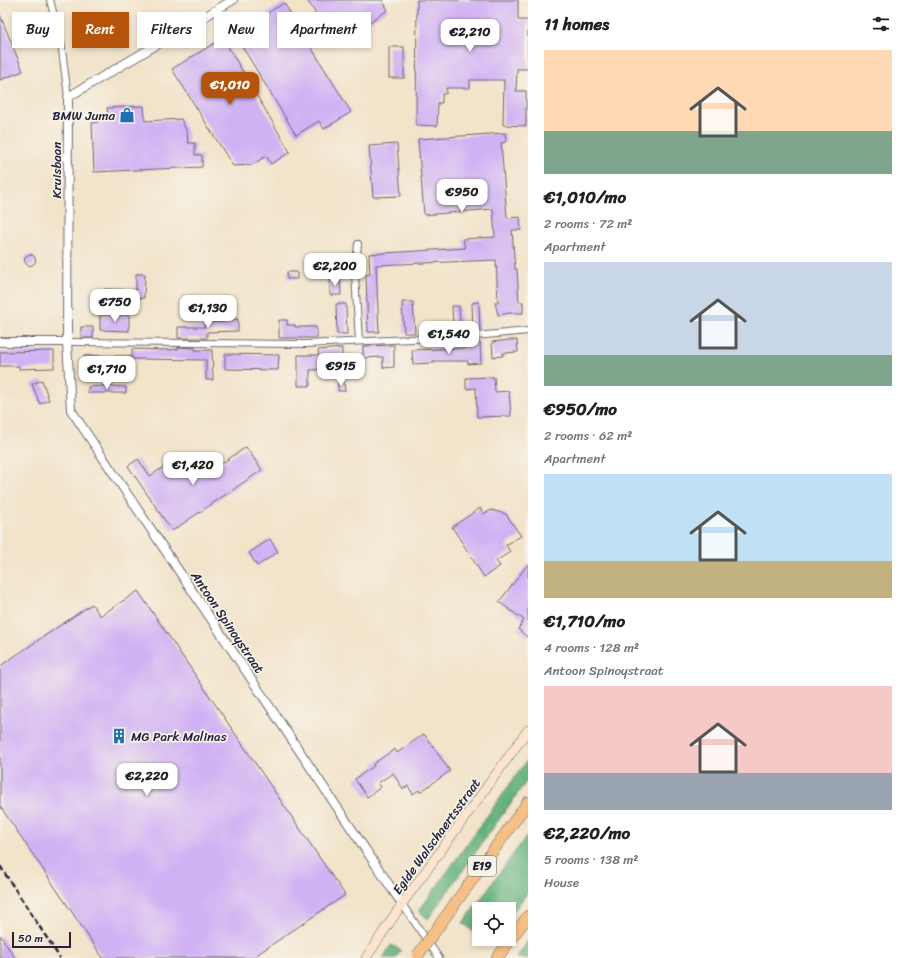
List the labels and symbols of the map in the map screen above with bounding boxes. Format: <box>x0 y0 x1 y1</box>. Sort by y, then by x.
pin: €2,210 <box>437 19 503 53</box>
pin: €1,010 <box>197 72 263 106</box>
place label: BMW Juma <box>52 104 115 127</box>
shop icon: BMW Juma <box>118 106 136 124</box>
street label: Kruisbaan <box>45 142 68 198</box>
pin: €950 <box>438 179 486 213</box>
pin: €2,200 <box>302 253 368 287</box>
pin: €750 <box>91 289 139 323</box>
pin: €1,130 <box>175 295 241 329</box>
pin: €1,540 <box>416 321 482 355</box>
pin: €915 <box>317 353 365 387</box>
pin: €1,710 <box>74 356 140 390</box>
pin: €1,420 <box>160 452 226 486</box>
street label: Antoon Spinoystraat <box>184 565 271 678</box>
place label: MG Park Malinas <box>131 725 227 748</box>
building icon: MG Park Malinas <box>110 727 128 745</box>
pin: €2,220 <box>114 763 180 797</box>
street label: Egide Walschaertsstraat <box>386 773 487 899</box>
road number: E19 <box>468 856 496 876</box>
scale bar <box>12 930 71 949</box>

